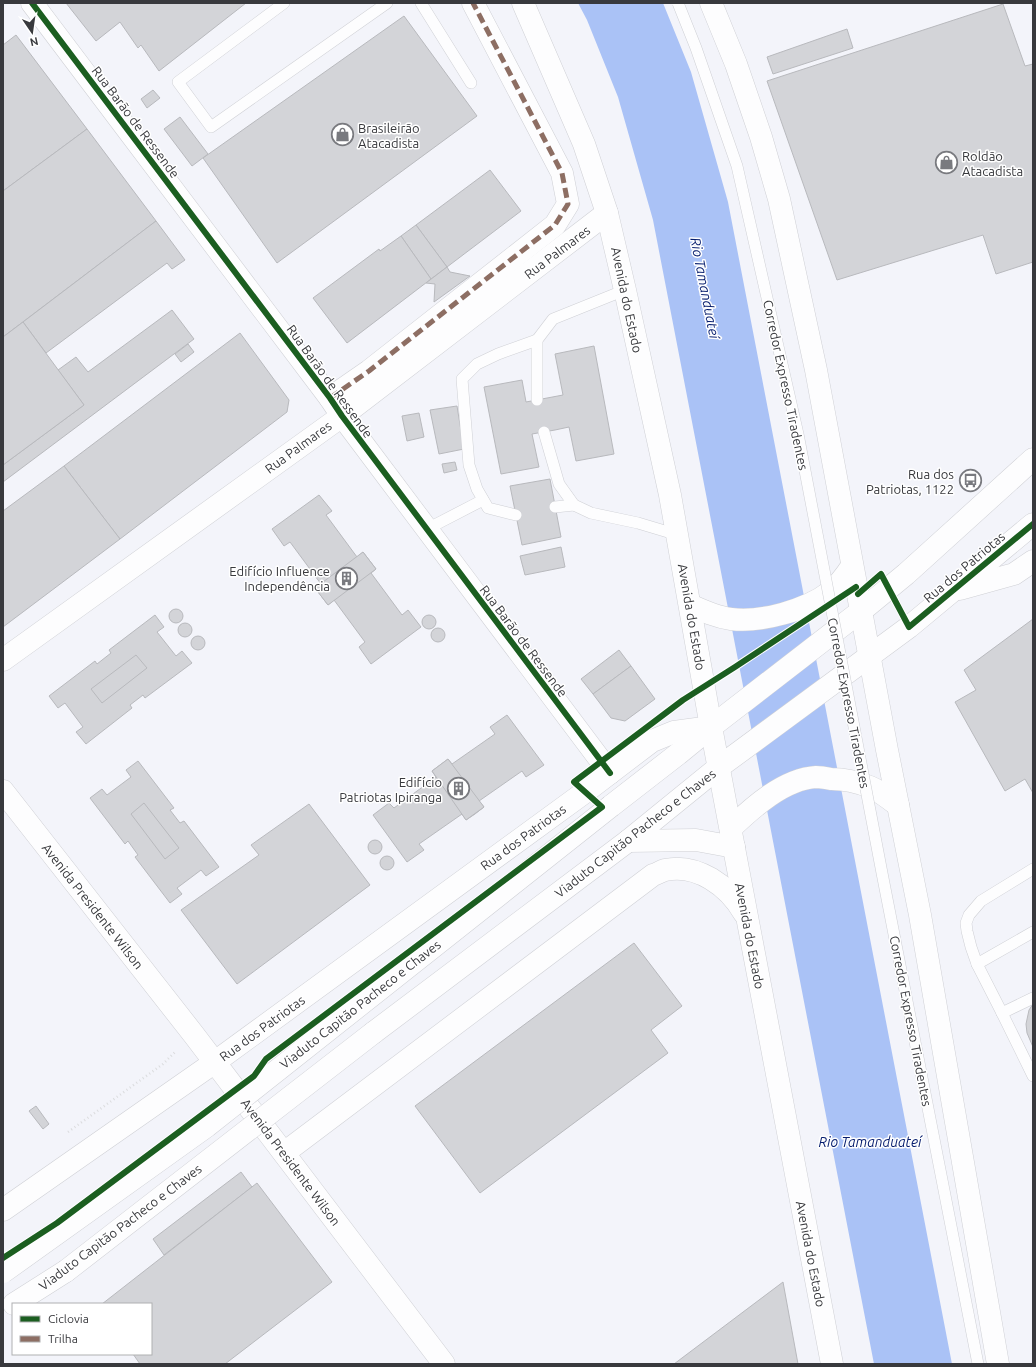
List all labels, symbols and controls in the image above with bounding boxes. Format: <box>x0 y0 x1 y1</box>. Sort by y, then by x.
north arrow <box>12 12 52 52</box>
text: N <box>29 35 40 49</box>
street label: Rua Barão de Ressende <box>89 63 183 181</box>
place label: Brasileirão Atacadista <box>358 121 420 150</box>
shop icon: Brasileirão Atacadista <box>330 122 356 148</box>
place label: Roldão Atacadista <box>962 149 1023 178</box>
shop icon: Roldão Atacadista <box>934 150 960 176</box>
street label: Rua Palmares <box>521 223 593 281</box>
water label: Rio Tamanduateí <box>687 236 723 342</box>
street label: Avenida do Estado <box>609 246 645 354</box>
street label: Corredor Expresso Tiradentes <box>761 299 811 472</box>
street label: Rua Barão de Ressende <box>284 322 376 440</box>
street label: Rua Palmares <box>262 418 334 476</box>
place label: Rua dos Patriotas, 1122 <box>866 467 954 497</box>
bus stop icon: Rua dos Patriotas, 1122 <box>957 468 983 494</box>
street label: Rua dos Patriotas <box>921 529 1008 605</box>
street label: Avenida do Estado <box>676 563 708 671</box>
place label: Edifício Influence Independência <box>229 564 330 593</box>
building icon: Edifício Influence Independência <box>333 565 359 591</box>
street label: Rua Barão de Ressende <box>477 582 571 700</box>
street label: Corredor Expresso Tiradentes <box>826 616 873 790</box>
street label: Viaduto Capitão Pacheco e Chaves <box>552 766 718 900</box>
place label: Edifício Patriotas Ipiranga <box>339 775 442 804</box>
building icon: Edifício Patriotas Ipiranga <box>445 776 471 802</box>
street label: Rua dos Patriotas <box>478 801 568 873</box>
street label: Avenida Presidente Wilson <box>40 841 146 971</box>
street label: Avenida do Estado <box>733 882 767 990</box>
street label: Corredor Expresso Tiradentes <box>888 934 935 1108</box>
street label: Viaduto Capitão Pacheco e Chaves <box>277 937 443 1071</box>
street label: Rua dos Patriotas <box>217 992 307 1064</box>
street label: Avenida Presidente Wilson <box>239 1096 343 1228</box>
water label: Rio Tamanduateí <box>818 1134 923 1150</box>
street label: Viaduto Capitão Pacheco e Chaves <box>36 1161 204 1293</box>
street label: Avenida do Estado <box>794 1200 828 1308</box>
legend <box>12 1303 152 1355</box>
text: Ciclovia <box>48 1312 89 1325</box>
text: Trilha <box>48 1332 78 1345</box>

